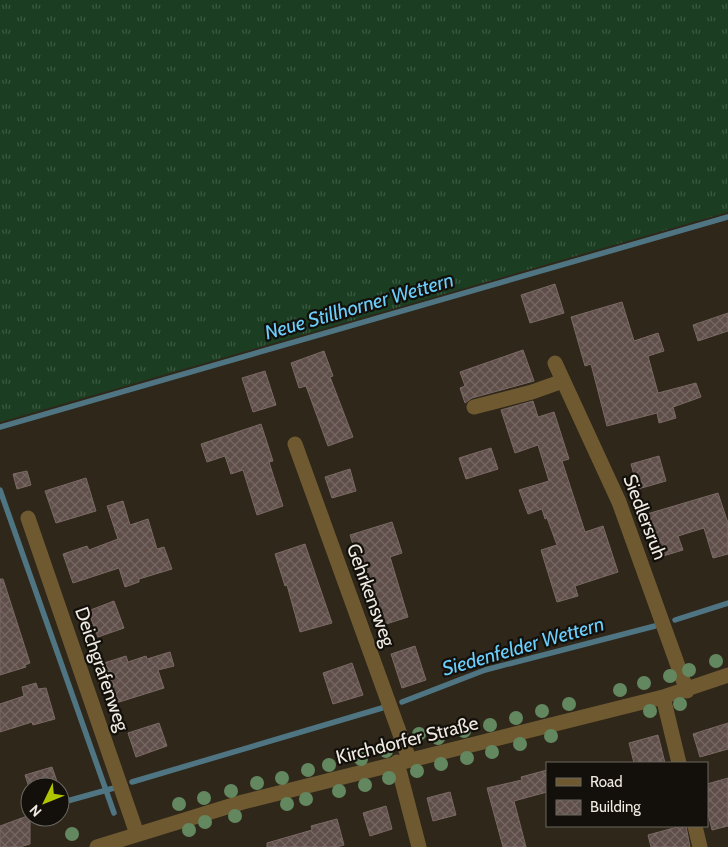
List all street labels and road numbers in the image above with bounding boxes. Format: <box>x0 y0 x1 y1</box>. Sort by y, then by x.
street label: Siedlersruh <box>618 471 672 563</box>
street label: Gehrkensweg <box>342 540 400 650</box>
street label: Deichgrafenweg <box>70 604 134 735</box>
street label: Kirchdorfer Straße <box>333 711 481 769</box>

